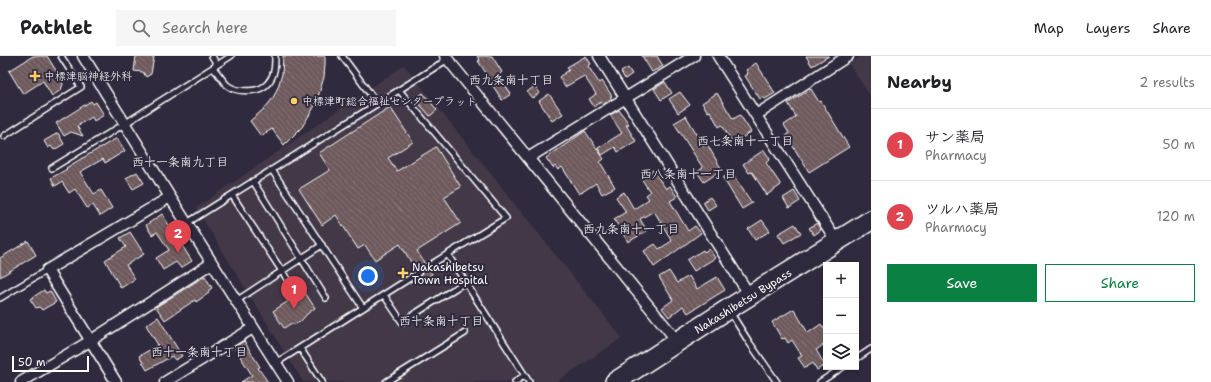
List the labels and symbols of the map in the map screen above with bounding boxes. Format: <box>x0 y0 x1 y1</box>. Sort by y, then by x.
place label: 中標津脳神経外科 <box>44 69 132 84</box>
marker: 中標津脳神経外科 <box>29 70 41 82</box>
district label: 西九条南十丁目 <box>469 72 553 88</box>
place label: 中標津町総合福祉センタープラット <box>302 94 477 109</box>
marker: 中標津町総合福祉センタープラット <box>289 96 299 106</box>
district label: 西七条南十一丁目 <box>697 133 793 149</box>
district label: 西十一条南九丁目 <box>132 154 228 170</box>
district label: 西八条南十一丁目 <box>640 166 736 182</box>
pin: 2 <box>165 220 191 253</box>
district label: 西九条南十一丁目 <box>583 221 679 237</box>
place label: Nakashibetsu Town Hospital <box>412 260 488 288</box>
street label: Nakashibetsu Bypass <box>692 265 795 337</box>
your location <box>358 266 378 286</box>
marker: Nakashibetsu Town Hospital <box>397 267 409 279</box>
pin: 1 <box>281 276 307 309</box>
district label: 西十条南十丁目 <box>399 313 483 329</box>
district label: 西十一条南十丁目 <box>151 344 247 360</box>
scale bar <box>12 354 89 373</box>

